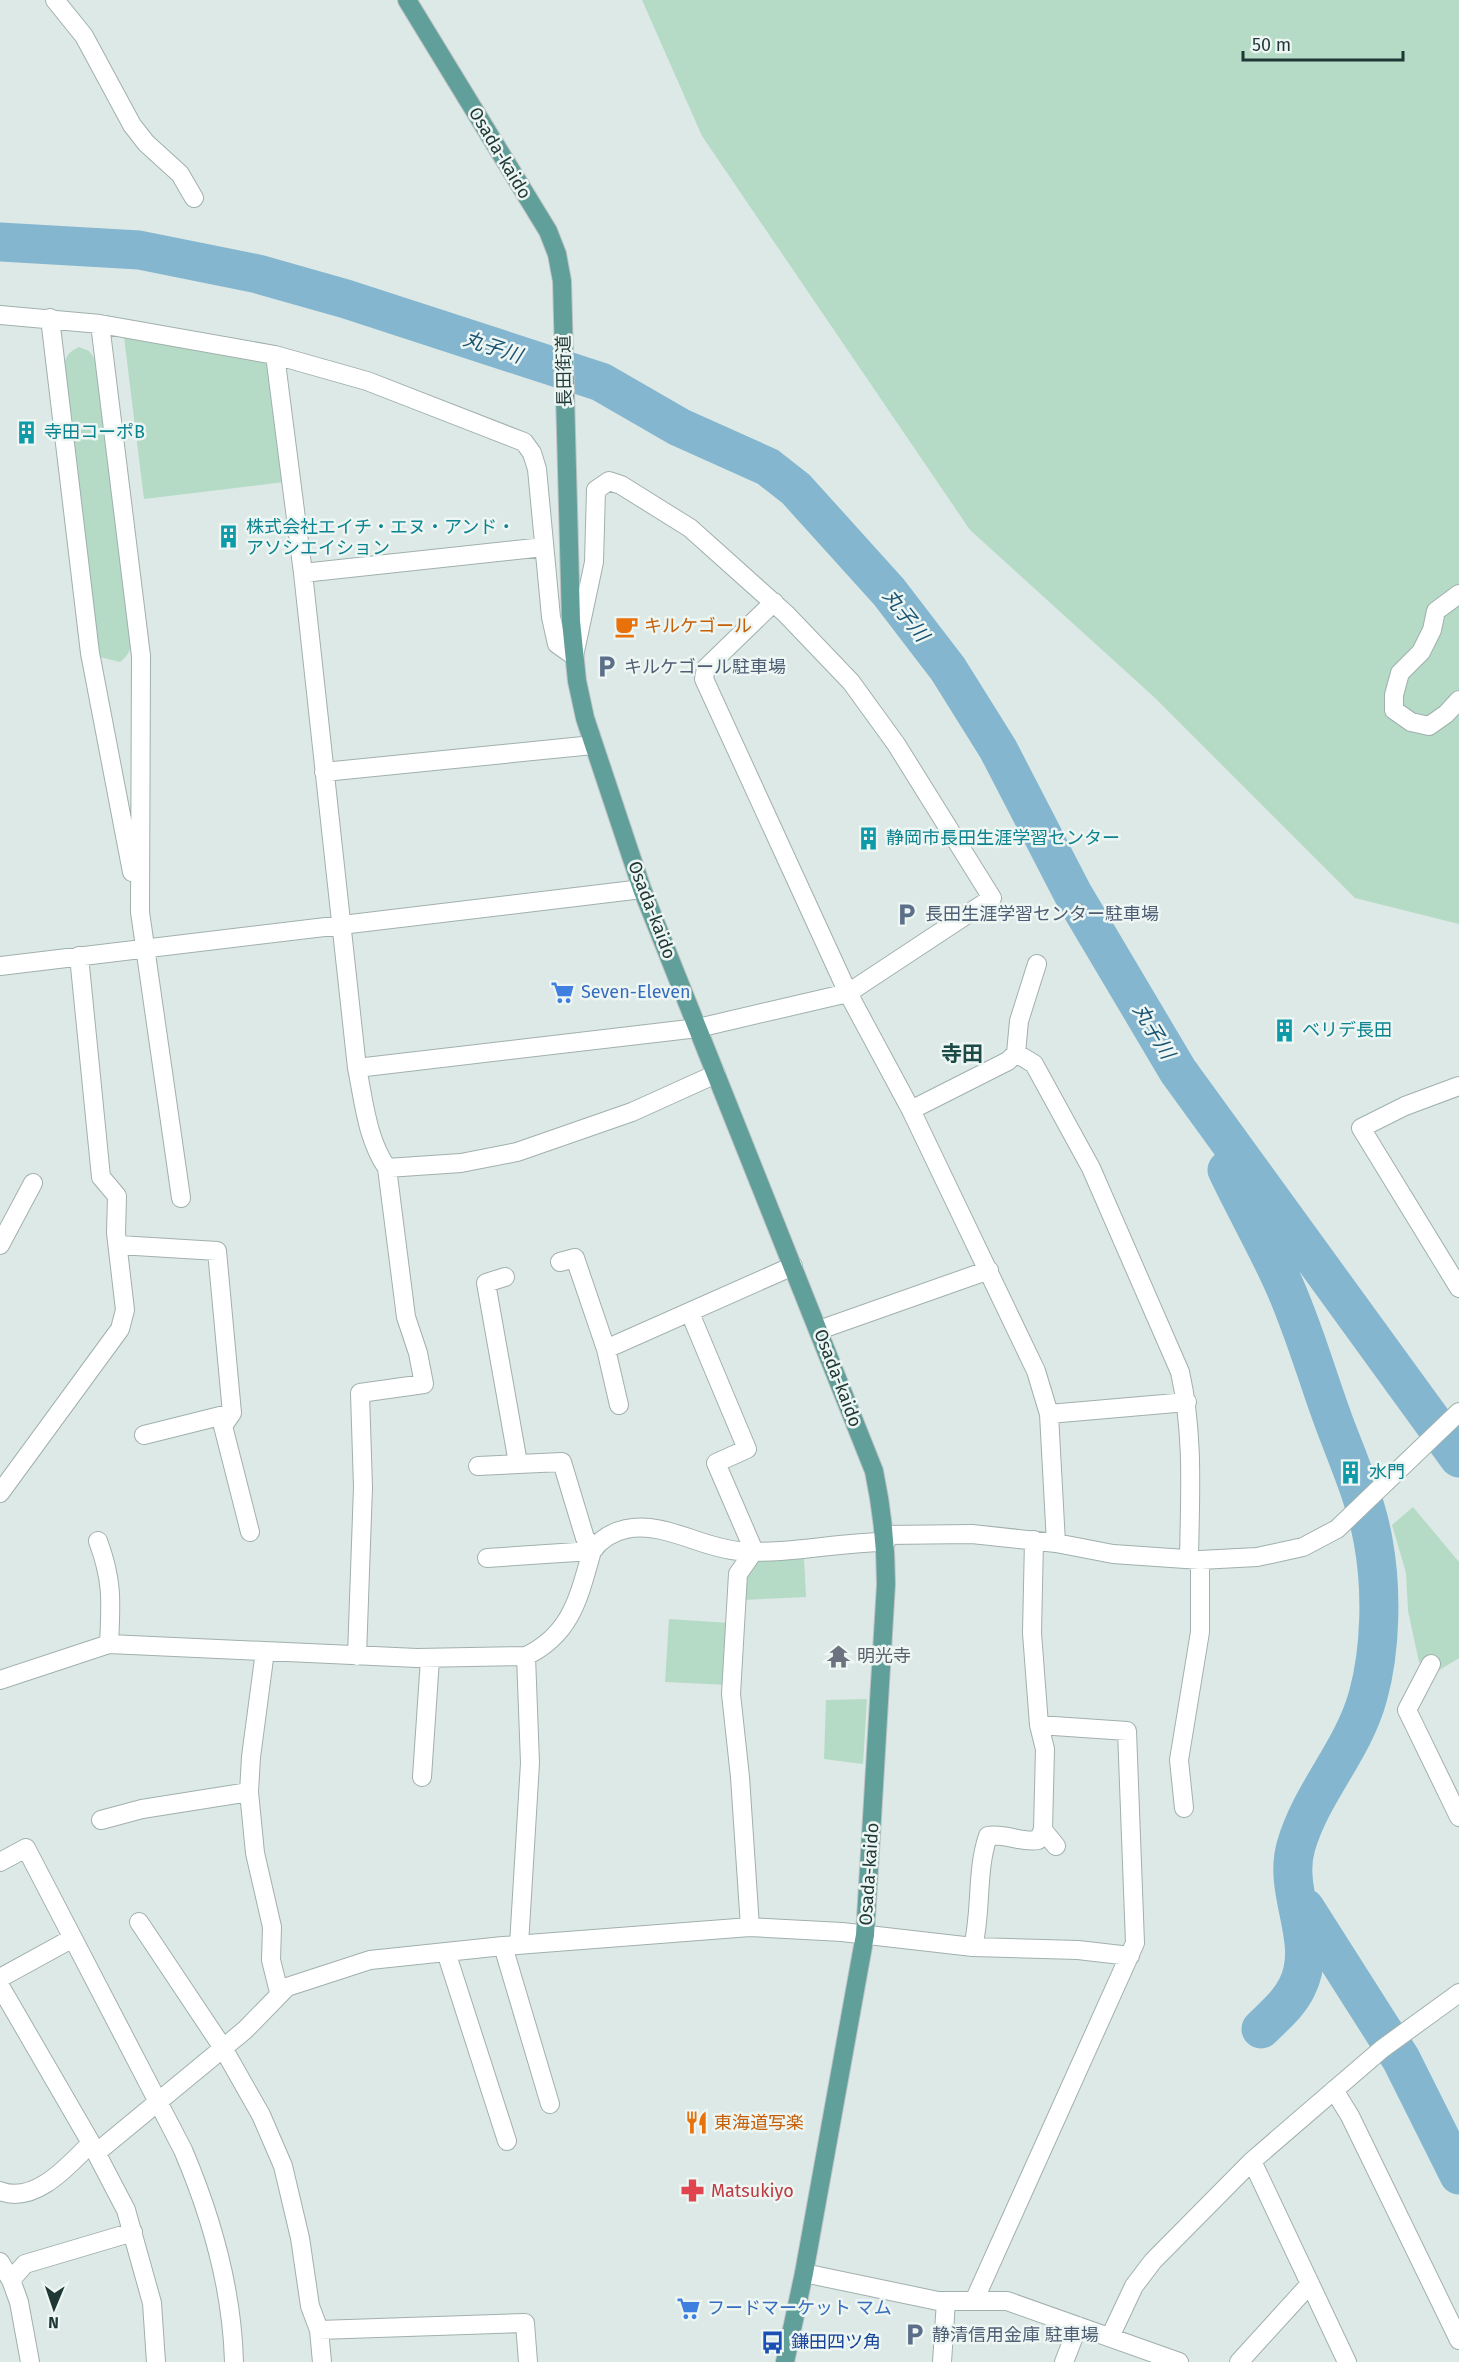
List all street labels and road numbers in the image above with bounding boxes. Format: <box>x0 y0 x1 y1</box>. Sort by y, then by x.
street label: Osada-kaido <box>464 103 536 203</box>
street label: 長田街道 <box>552 335 576 407</box>
street label: Osada-kaido <box>623 858 681 962</box>
street label: Osada-kaido <box>809 1326 867 1430</box>
street label: Osada-kaido <box>854 1822 884 1926</box>

